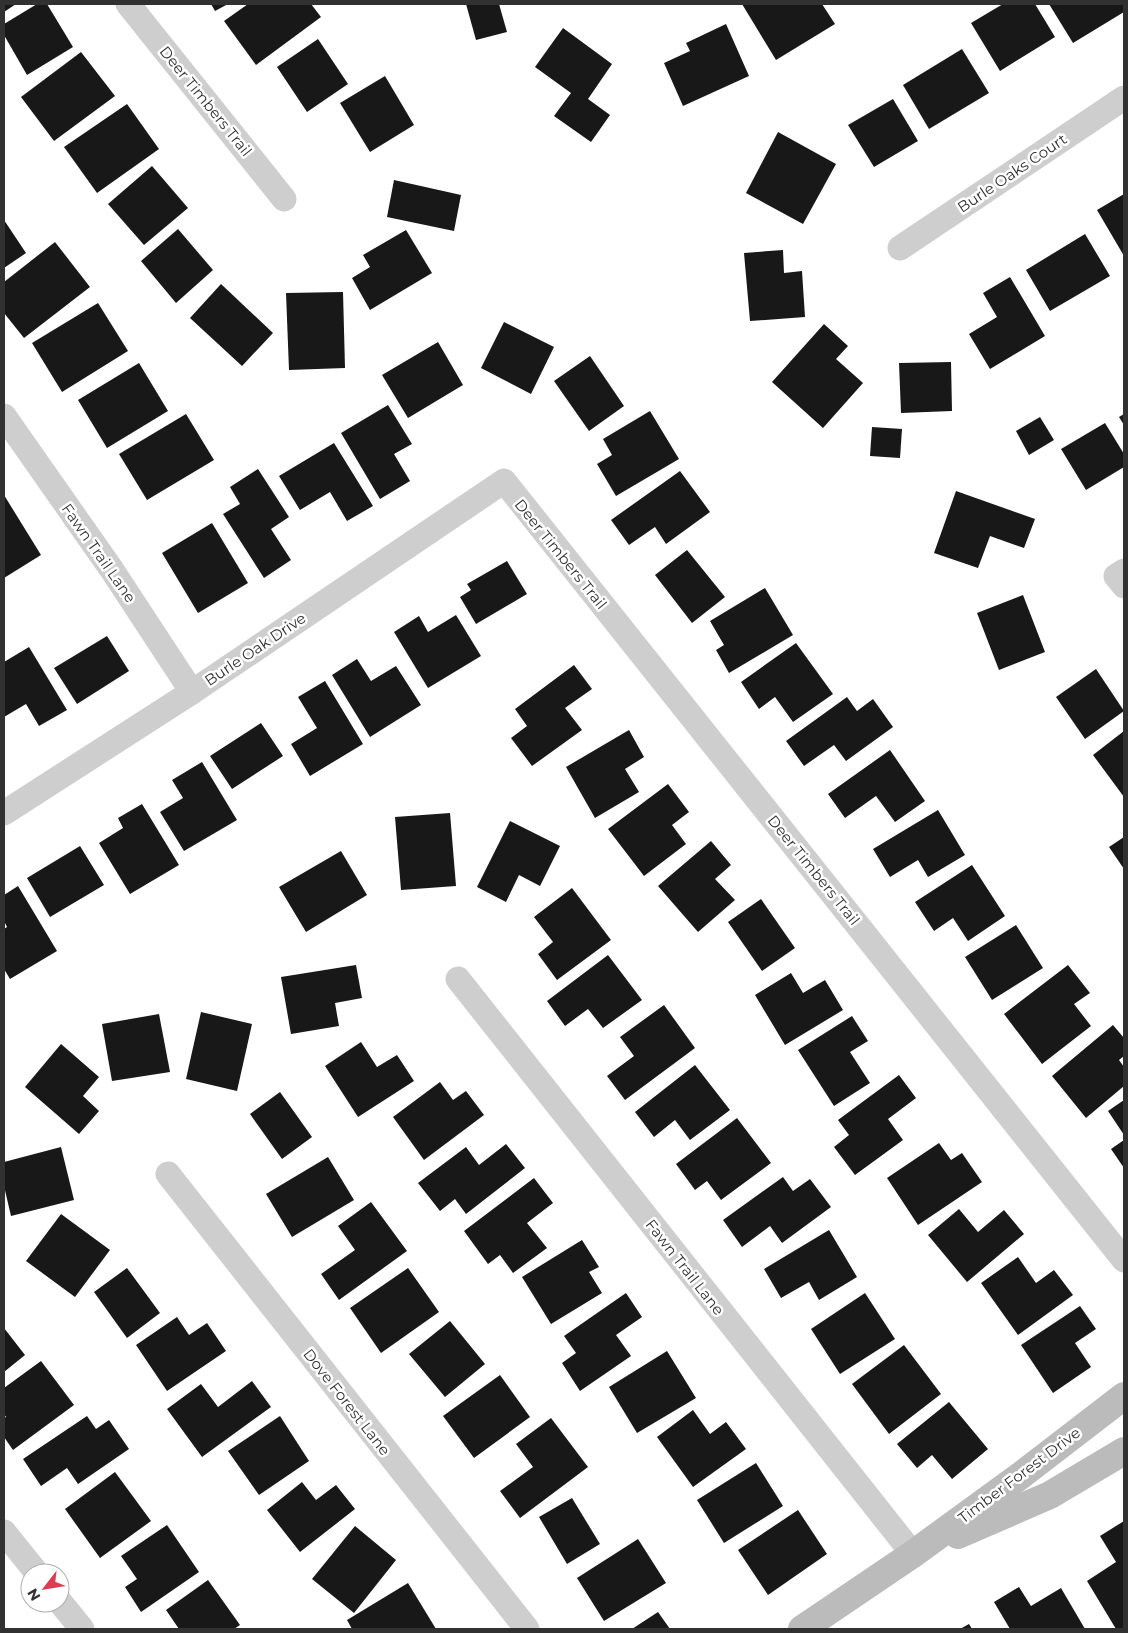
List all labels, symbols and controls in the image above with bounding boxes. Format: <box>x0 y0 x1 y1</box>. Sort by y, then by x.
street label: Deer Timbers Trail <box>156 42 256 160</box>
street label: Burle Oaks Court <box>954 129 1070 217</box>
street label: Deer Timbers Trail <box>511 495 611 613</box>
street label: Fawn Trail Lane <box>58 500 140 606</box>
street label: Burle Oak Drive <box>201 608 309 690</box>
street label: Deer Timbers Trail <box>764 811 864 929</box>
street label: Fawn Trail Lane <box>642 1215 728 1319</box>
street label: Dove Forest Lane <box>299 1345 395 1459</box>
street label: Timber Forest Drive <box>954 1423 1084 1527</box>
north arrow <box>20 1563 70 1613</box>
text: N <box>23 1585 44 1604</box>

